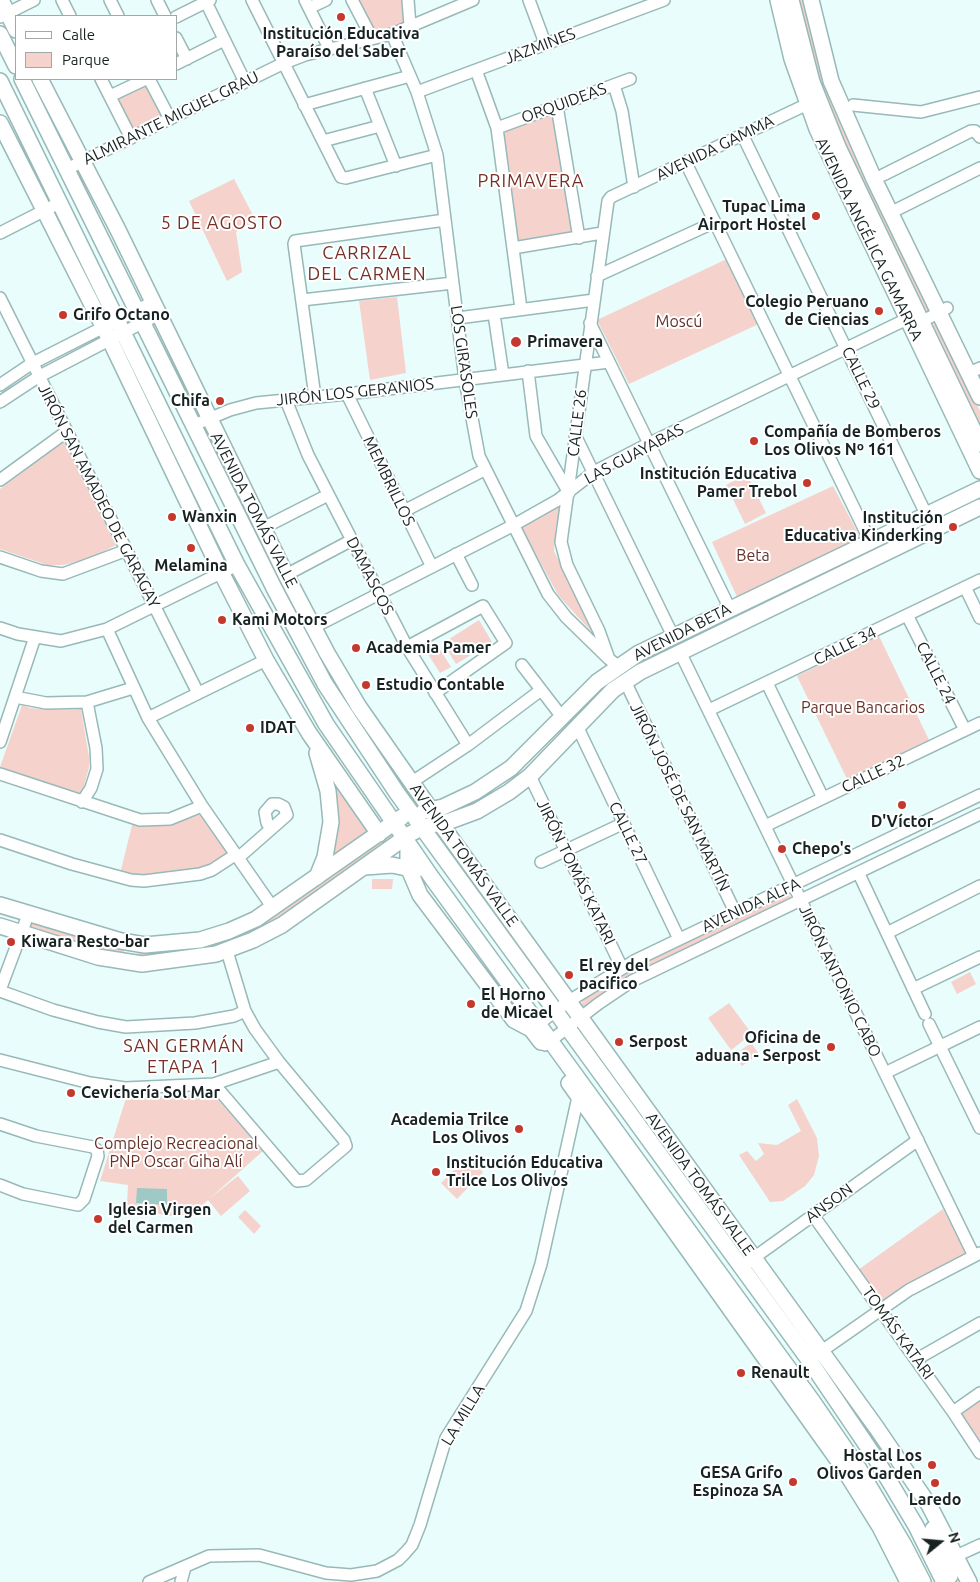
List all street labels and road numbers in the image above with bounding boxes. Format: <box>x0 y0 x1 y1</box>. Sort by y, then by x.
street label: JAZMINES <box>502 24 578 68</box>
street label: ALMIRANTE MIGUEL GRAU <box>80 67 262 169</box>
street label: ORQUIDEAS <box>519 79 609 127</box>
street label: AVENIDA GAMMA <box>653 111 777 185</box>
street label: AVENIDA ANGÉLICA GAMARRA <box>811 134 927 344</box>
street label: LOS GIRASOLES <box>447 304 481 420</box>
street label: CALLE 29 <box>838 343 884 413</box>
street label: JIRÓN LOS GERANIOS <box>275 374 435 410</box>
street label: JIRÓN SAN AMADEO DE GARAGAY <box>34 381 164 611</box>
street label: CALLE 26 <box>563 388 591 458</box>
street label: LAS GUAYABAS <box>581 420 687 488</box>
street label: AVENIDA TOMÁS VALLE <box>206 429 302 591</box>
street label: MEMBRILLOS <box>359 433 419 529</box>
street label: DAMASCOS <box>342 534 398 618</box>
street label: AVENIDA BETA <box>630 599 734 665</box>
street label: CALLE 34 <box>810 623 880 669</box>
street label: CALLE 24 <box>912 639 960 707</box>
street label: JIRÓN JOSÉ DE SAN MARTÍN <box>626 700 734 894</box>
street label: CALLE 32 <box>838 751 908 797</box>
street label: AVENIDA TOMÁS VALLE <box>406 780 522 930</box>
street label: JIRÓN TOMÁS KATARI <box>532 796 620 948</box>
street label: CALLE 27 <box>605 798 651 868</box>
street label: AVENIDA ALFA <box>699 874 803 936</box>
street label: JIRÓN ANTONIO CABO <box>795 902 885 1060</box>
street label: AVENIDA TOMÁS VALLE <box>642 1109 758 1259</box>
street label: ANSON <box>801 1179 857 1227</box>
street label: TOMÁS KATARI <box>858 1283 938 1383</box>
street label: LA MILLA <box>437 1381 489 1449</box>

